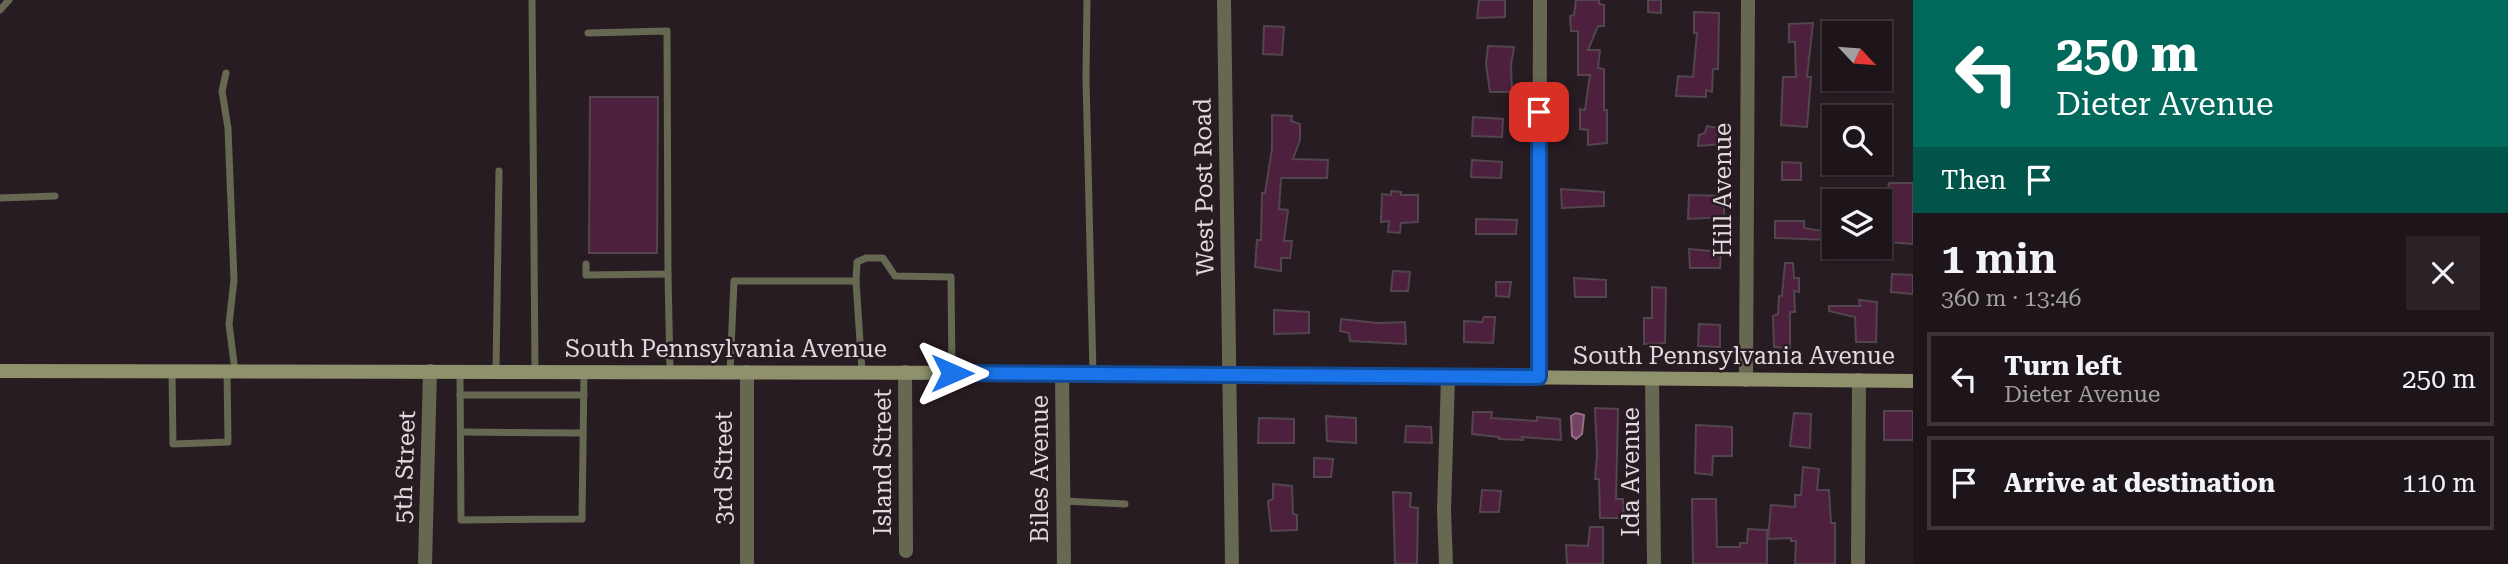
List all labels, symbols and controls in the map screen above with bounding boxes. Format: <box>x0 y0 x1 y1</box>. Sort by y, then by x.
north arrow <box>1822 21 1892 91</box>
map controls <box>1822 21 1892 259</box>
text: 250 m <box>2056 26 2198 83</box>
icon: left <box>1941 28 2032 119</box>
pin <box>1509 82 1569 142</box>
text: Dieter Avenue <box>2056 85 2274 123</box>
icon: arrive <box>1520 93 1558 131</box>
street label: West Post Road <box>1188 98 1220 276</box>
button: search <box>1822 105 1892 175</box>
street label: Hill Avenue <box>1709 123 1737 257</box>
icon: arrive <box>2020 161 2058 199</box>
text: Then <box>1941 165 2006 195</box>
button: layers <box>1822 189 1892 259</box>
text: 1 min <box>1941 234 2057 283</box>
button: close <box>2406 236 2480 310</box>
text: 360 m · 13:46 <box>1941 285 2081 312</box>
street label: South Pennsylvania Avenue <box>565 335 887 363</box>
position arrow <box>915 336 989 410</box>
street label: South Pennsylvania Avenue <box>1573 342 1895 370</box>
text: Turn left <box>2004 351 2122 381</box>
icon: left <box>1945 360 1983 398</box>
text: 250 m <box>2402 364 2476 394</box>
text: Dieter Avenue <box>2004 381 2160 408</box>
street label: Island Street <box>869 389 897 535</box>
street label: Biles Avenue <box>1026 395 1054 543</box>
street label: Ida Avenue <box>1617 407 1645 537</box>
street label: 5th Street <box>389 410 421 524</box>
street label: 3rd Street <box>710 411 738 525</box>
icon: arrive <box>1945 464 1983 502</box>
text: Arrive at destination <box>2004 468 2275 498</box>
text: 110 m <box>2402 468 2476 498</box>

